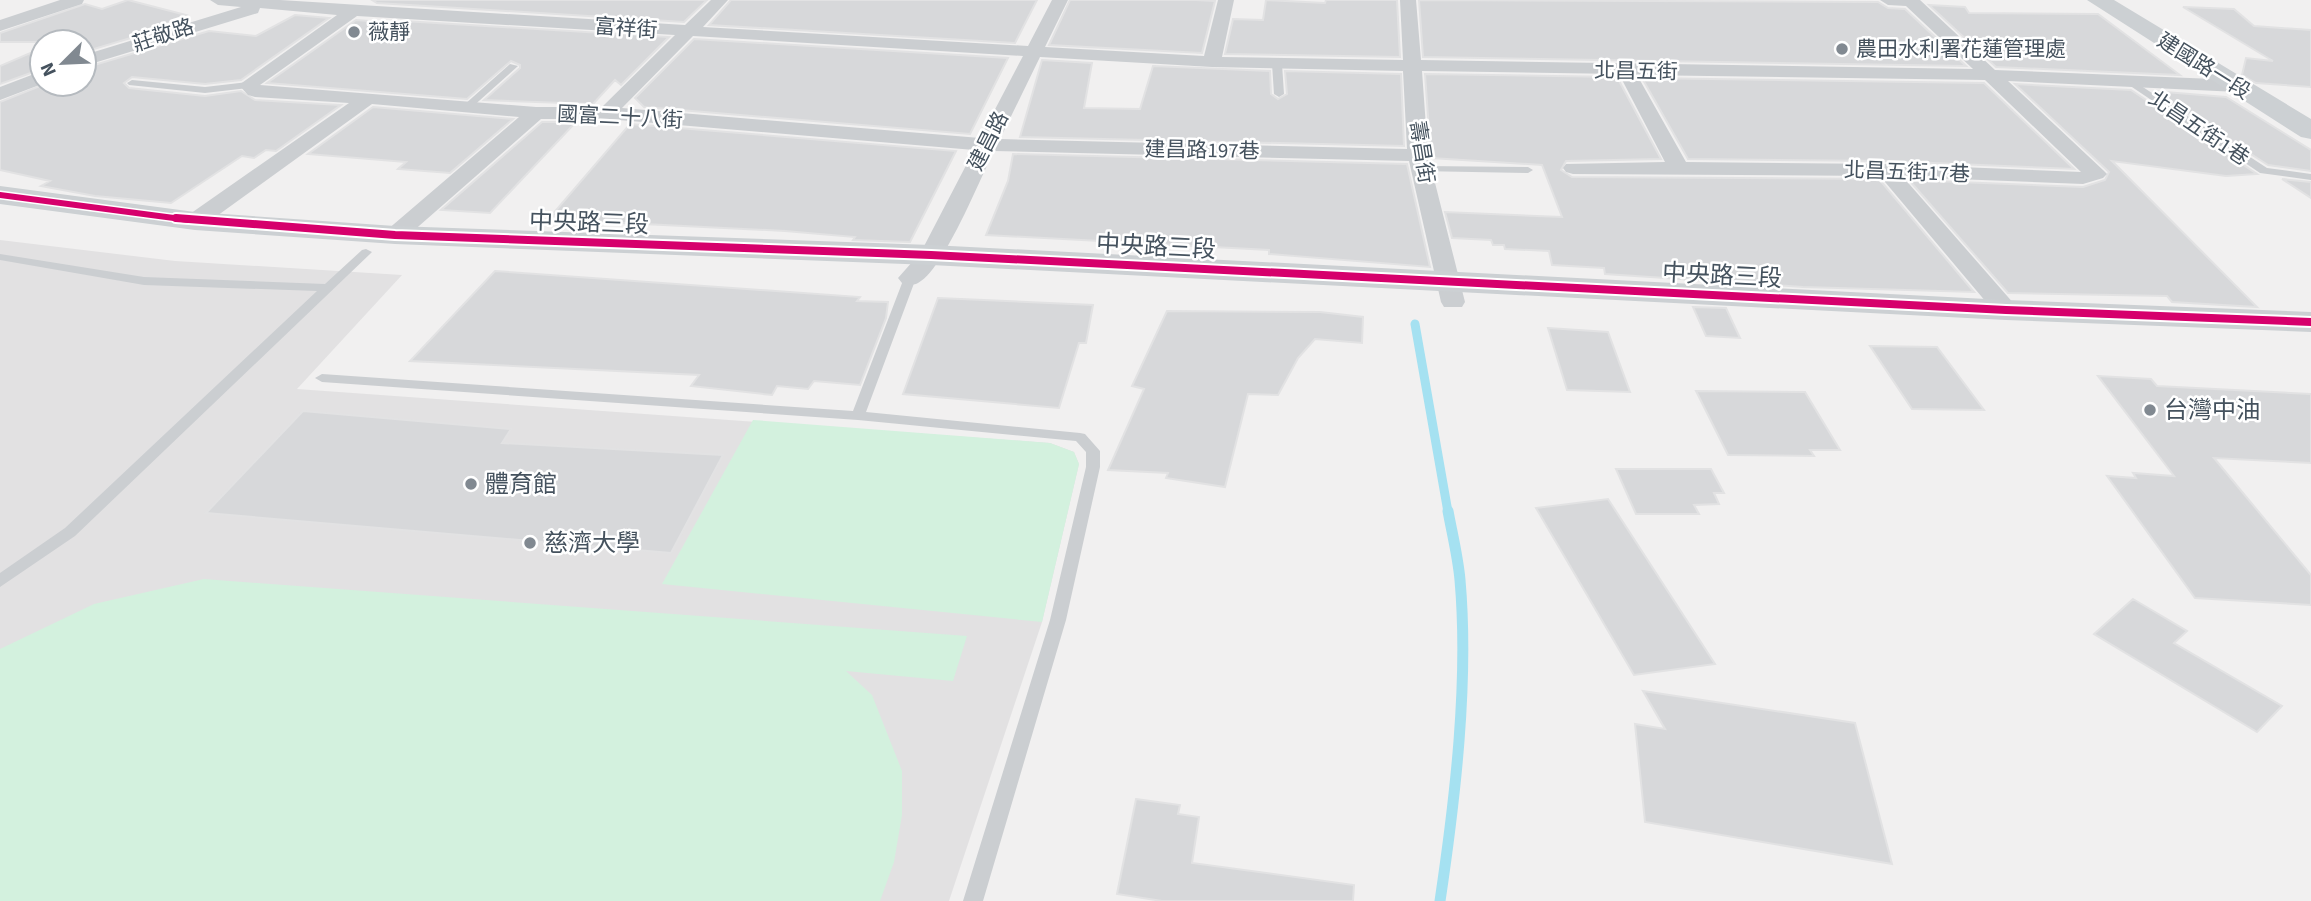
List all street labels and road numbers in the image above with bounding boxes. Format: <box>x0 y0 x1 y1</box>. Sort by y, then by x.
street label: 莊敬路 <box>128 11 198 59</box>
street label: 富祥街 <box>594 11 658 45</box>
street label: 建國路一段 <box>2152 25 2256 107</box>
street label: 北昌五街 <box>1594 55 1678 87</box>
street label: 北昌五街1巷 <box>2143 83 2255 173</box>
street label: 國富二十八街 <box>556 99 684 135</box>
street label: 建昌路 <box>960 106 1016 176</box>
street label: 壽昌街 <box>1402 119 1442 185</box>
street label: 建昌路197巷 <box>1144 134 1260 166</box>
street label: 北昌五街17巷 <box>1844 155 1970 189</box>
street label: 中央路三段 <box>528 203 650 243</box>
street label: 中央路三段 <box>1095 226 1217 268</box>
street label: 中央路三段 <box>1661 255 1783 297</box>

